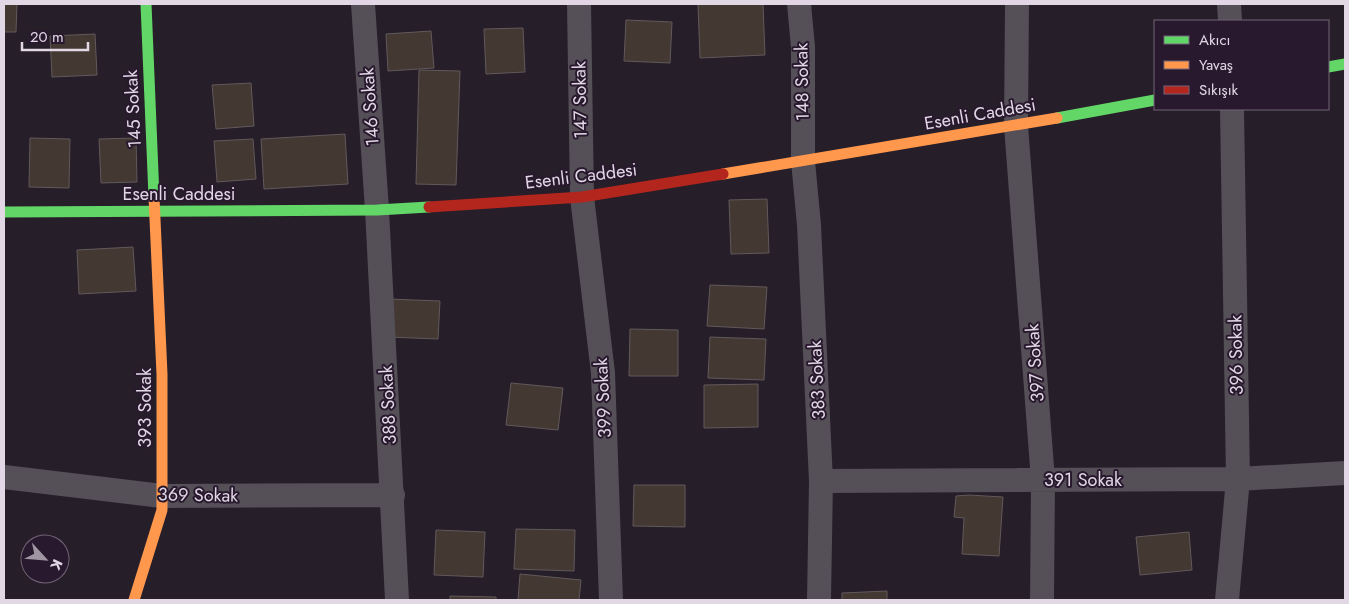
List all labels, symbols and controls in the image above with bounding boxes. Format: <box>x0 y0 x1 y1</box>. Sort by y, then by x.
scale bar <box>22 20 89 52</box>
legend <box>1154 20 1329 110</box>
text: 20 m <box>30 26 64 48</box>
text: Akıcı <box>1199 29 1230 51</box>
street label: 148 Sokak <box>788 43 816 121</box>
text: Yavaş <box>1199 54 1233 76</box>
street label: 147 Sokak <box>566 61 594 139</box>
street label: 146 Sokak <box>354 67 386 147</box>
street label: 145 Sokak <box>118 69 148 149</box>
text: Sıkışık <box>1199 79 1239 101</box>
street label: Esenli Caddesi <box>922 91 1038 137</box>
street label: Esenli Caddesi <box>523 156 639 196</box>
street label: Esenli Caddesi <box>123 181 235 207</box>
street label: 396 Sokak <box>1222 315 1250 395</box>
street label: 397 Sokak <box>1019 323 1051 403</box>
street label: 383 Sokak <box>802 340 832 420</box>
street label: 399 Sokak <box>588 357 618 439</box>
street label: 388 Sokak <box>373 365 403 445</box>
street label: 393 Sokak <box>132 368 158 448</box>
street label: 391 Sokak <box>1044 467 1122 493</box>
street label: 369 Sokak <box>158 481 238 509</box>
north arrow <box>20 534 70 584</box>
text: K <box>45 556 68 574</box>

